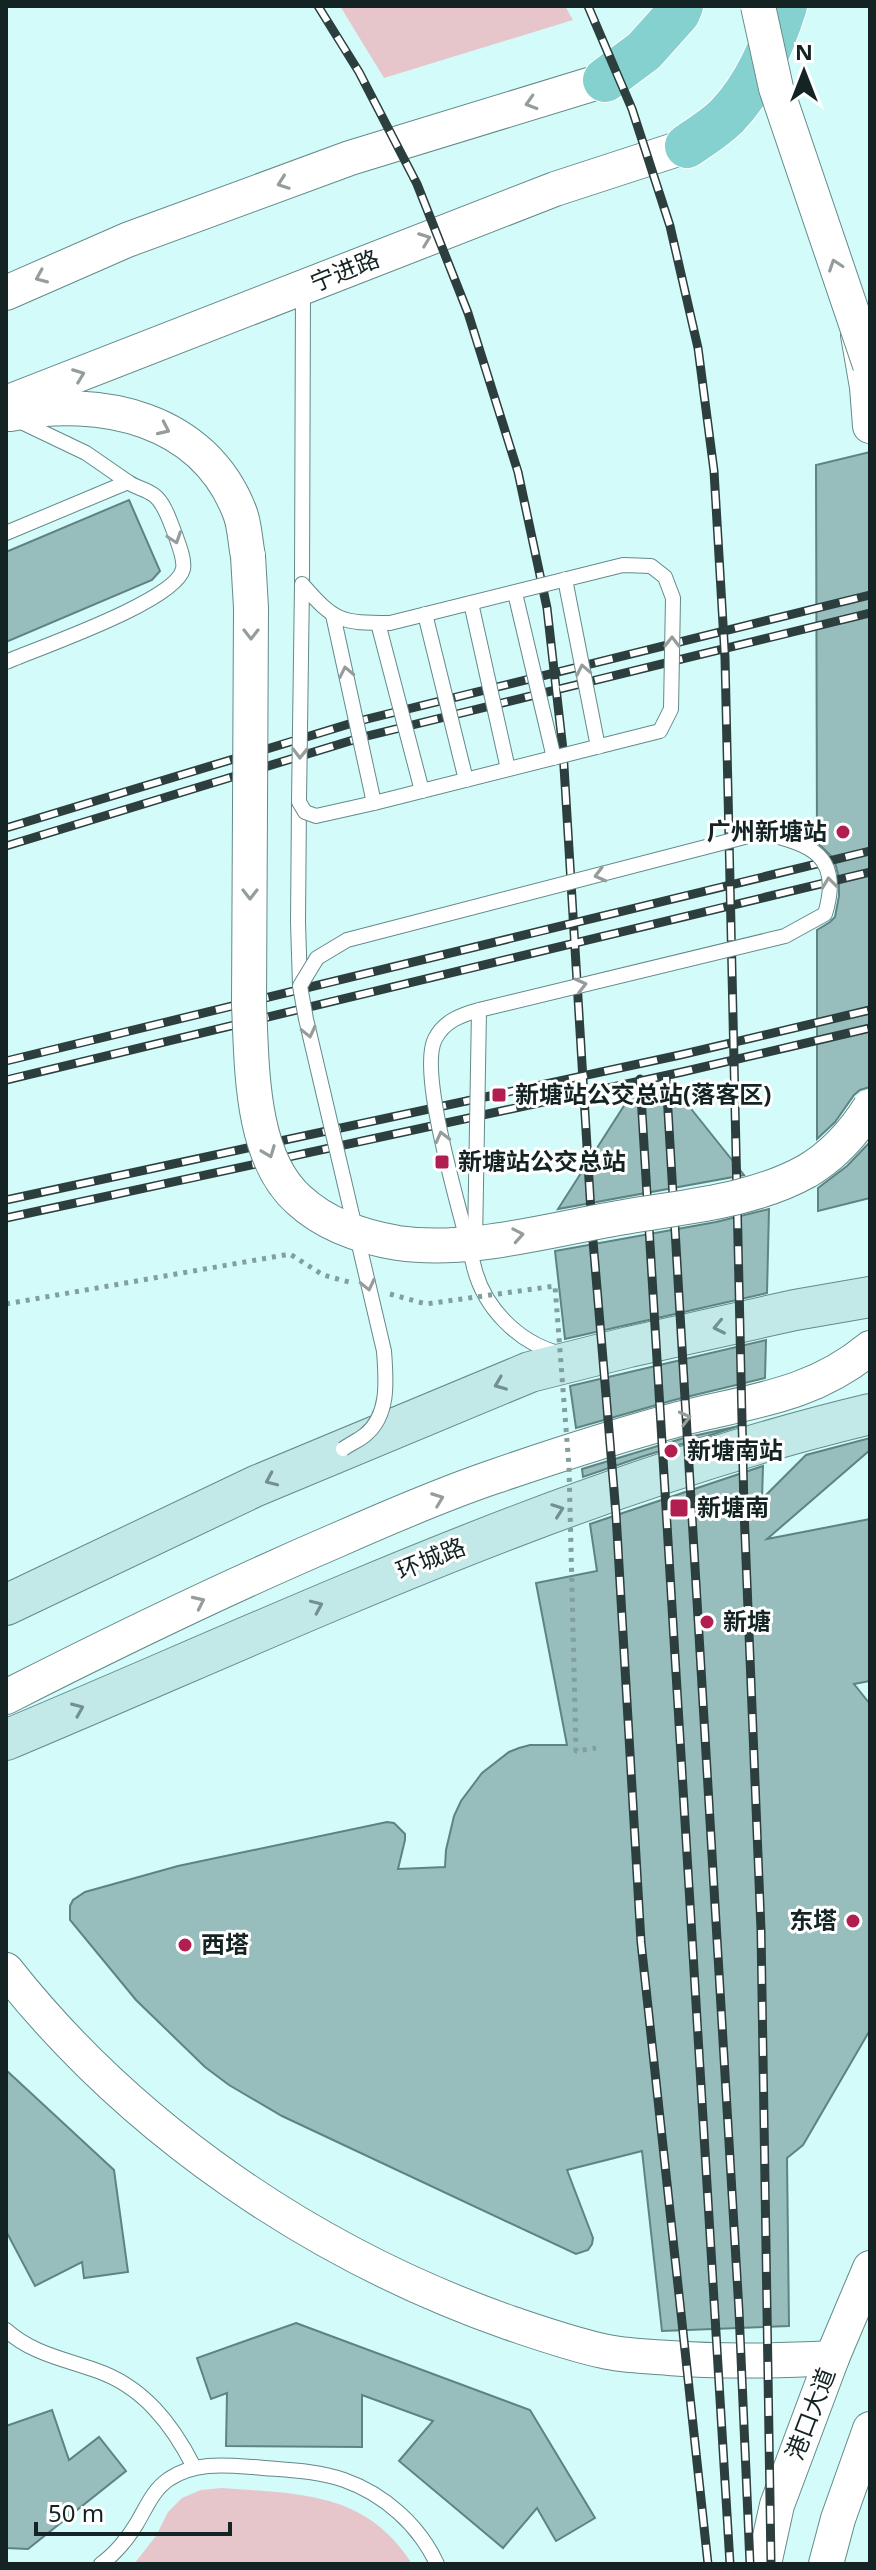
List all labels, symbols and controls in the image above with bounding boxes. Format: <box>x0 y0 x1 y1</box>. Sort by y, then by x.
north arrow <box>764 32 844 112</box>
text: N <box>795 36 813 66</box>
one-way arrow <box>524 94 538 110</box>
one-way arrow <box>277 173 291 190</box>
one-way arrow <box>417 232 431 249</box>
street label: 宁进路 <box>305 241 384 298</box>
one-way arrow <box>829 259 845 273</box>
one-way arrow <box>35 268 49 284</box>
one-way arrow <box>71 368 85 385</box>
one-way arrow <box>156 419 170 435</box>
one-way arrow <box>166 530 182 544</box>
one-way arrow <box>242 628 260 641</box>
one-way arrow <box>663 635 681 648</box>
one-way arrow <box>576 664 593 677</box>
one-way arrow <box>338 666 355 680</box>
one-way arrow <box>291 747 308 760</box>
place label: 广州新塘站 <box>707 814 827 847</box>
marker: 广州新塘站 <box>834 823 852 841</box>
one-way arrow <box>593 865 607 882</box>
one-way arrow <box>821 876 838 889</box>
one-way arrow <box>241 888 259 901</box>
one-way arrow <box>574 978 588 995</box>
one-way arrow <box>300 1025 317 1038</box>
place label: 新塘站公交总站(落客区) <box>515 1077 771 1110</box>
marker: 新塘站公交总站(落客区) <box>490 1086 508 1104</box>
one-way arrow <box>435 1130 452 1144</box>
one-way arrow <box>259 1144 276 1158</box>
place label: 新塘站公交总站 <box>458 1144 626 1177</box>
marker: 新塘站公交总站 <box>433 1153 451 1171</box>
one-way arrow <box>512 1228 525 1245</box>
one-way arrow <box>359 1278 376 1292</box>
one-way arrow <box>713 1318 726 1335</box>
one-way arrow <box>494 1374 508 1391</box>
one-way arrow <box>677 1411 691 1428</box>
place label: 新塘南站 <box>687 1433 783 1466</box>
marker: 新塘南站 <box>662 1442 680 1460</box>
one-way arrow <box>265 1470 280 1486</box>
place label: 新塘南 <box>697 1490 769 1523</box>
one-way arrow <box>430 1492 444 1509</box>
marker: 新塘南 <box>668 1497 690 1519</box>
one-way arrow <box>550 1503 564 1520</box>
street label: 环城路 <box>391 1529 470 1586</box>
one-way arrow <box>191 1596 205 1612</box>
one-way arrow <box>308 1600 323 1616</box>
place label: 新塘 <box>723 1604 771 1637</box>
marker: 新塘 <box>698 1613 716 1631</box>
one-way arrow <box>70 1703 84 1719</box>
place label: 东塔 <box>789 1903 837 1936</box>
marker: 东塔 <box>844 1912 862 1930</box>
place label: 西塔 <box>201 1927 249 1960</box>
marker: 西塔 <box>176 1936 194 1954</box>
street label: 港口大道 <box>777 2363 842 2464</box>
scale bar <box>36 2486 230 2536</box>
text: 50 m <box>48 2496 104 2529</box>

